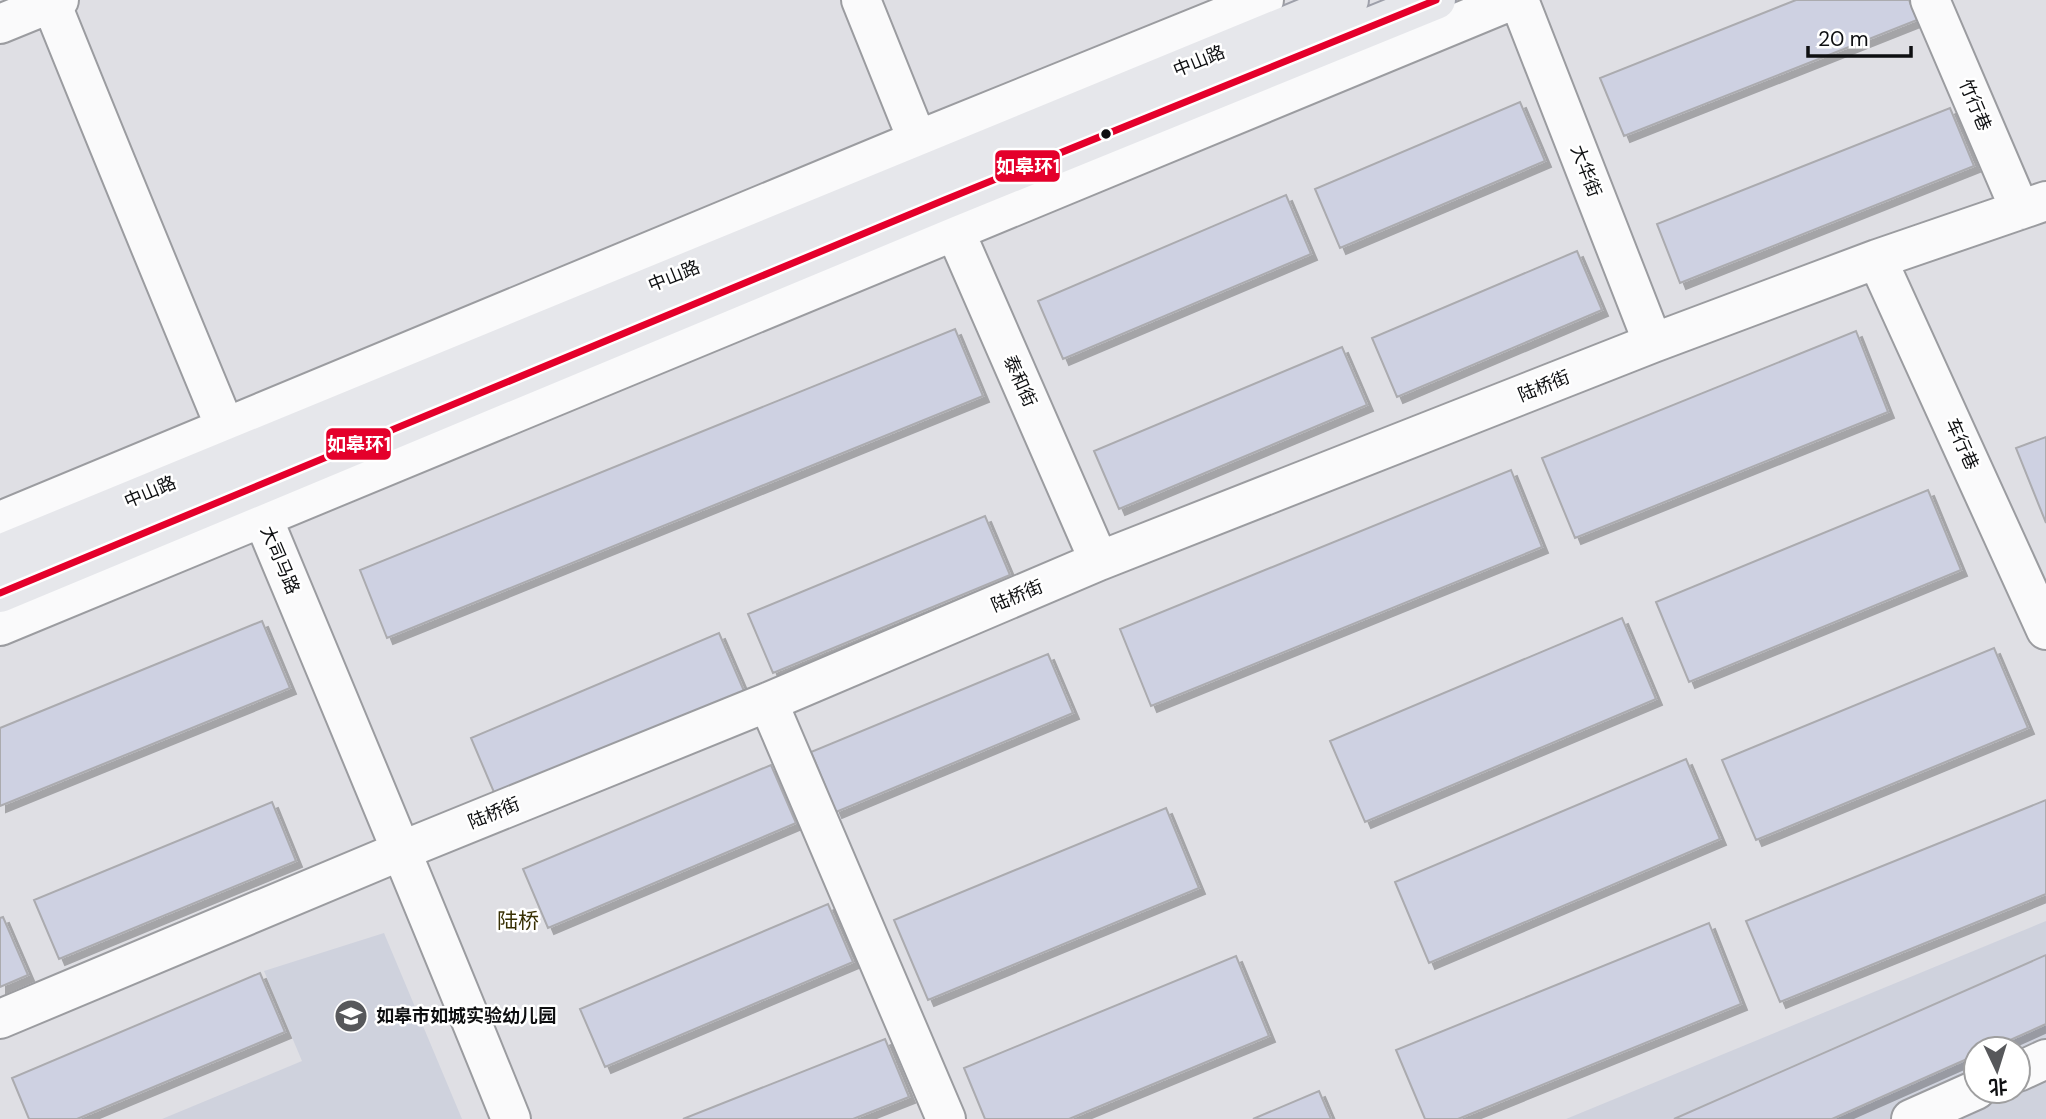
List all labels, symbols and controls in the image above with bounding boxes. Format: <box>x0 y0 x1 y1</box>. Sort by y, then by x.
scale bar <box>1808 14 1911 58</box>
text: 20 m <box>1818 25 1869 53</box>
street label: 中山路 <box>1169 40 1229 82</box>
street label: 竹行巷 <box>1953 75 1997 135</box>
unlabelled marker <box>1099 127 1113 141</box>
street label: 大华街 <box>1565 141 1607 201</box>
line badge: 如皋环1 <box>994 149 1061 183</box>
text: 如皋环1 <box>996 154 1060 179</box>
street label: 中山路 <box>644 255 704 297</box>
street label: 泰和街 <box>998 351 1042 411</box>
street label: 陆桥街 <box>1514 365 1574 407</box>
street label: 车行巷 <box>1940 414 1984 474</box>
line badge: 如皋环1 <box>325 427 392 461</box>
text: 如皋环1 <box>327 432 391 457</box>
street label: 中山路 <box>120 470 180 514</box>
street label: 大司马路 <box>255 522 305 598</box>
street label: 陆桥街 <box>987 574 1047 618</box>
street label: 陆桥街 <box>464 792 524 834</box>
district label: 陆桥 <box>497 907 539 935</box>
school or university icon: 如皋市如城实验幼儿园 <box>332 997 370 1035</box>
place label: 如皋市如城实验幼儿园 <box>376 1004 556 1028</box>
north arrow <box>1962 1035 2032 1105</box>
text: 北 <box>1988 1073 2009 1100</box>

